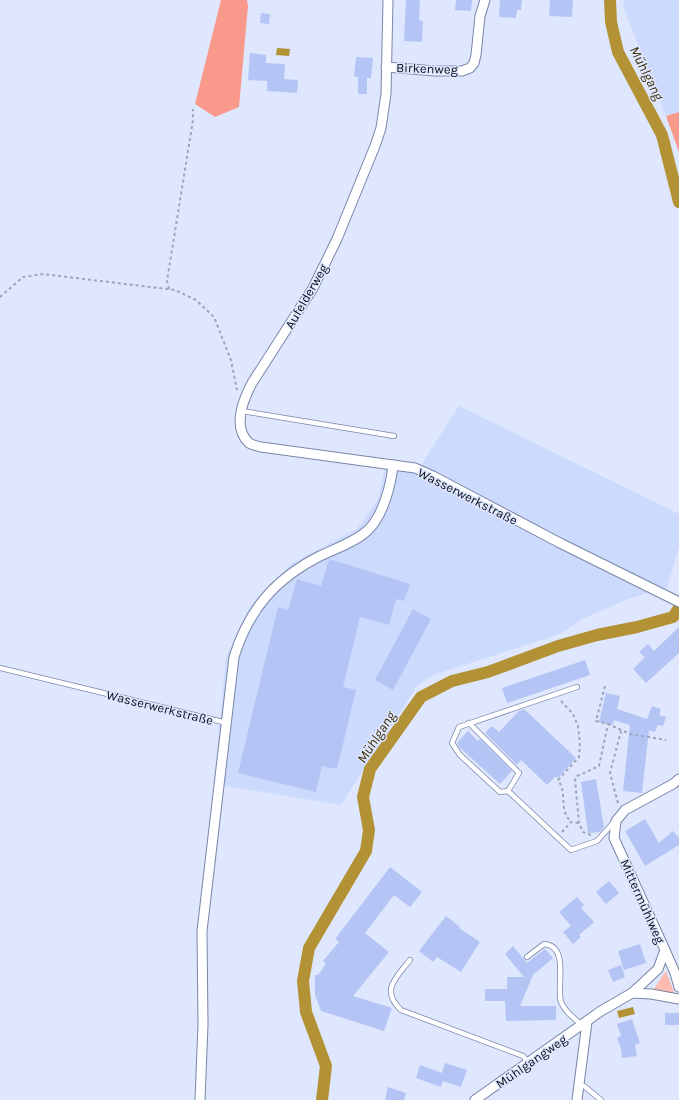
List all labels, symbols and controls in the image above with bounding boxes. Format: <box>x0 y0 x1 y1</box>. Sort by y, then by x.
water label: Mühlgang <box>626 43 668 104</box>
street label: Birkenweg <box>396 60 459 77</box>
street label: Aufelderweg <box>282 260 331 331</box>
street label: Wasserwerkstraße <box>415 465 520 528</box>
street label: Wasserwerkstraße <box>105 687 215 728</box>
water label: Mühlgang <box>353 707 400 766</box>
street label: Mittermühlweg <box>617 857 668 946</box>
street label: Mühlgangweg <box>493 1031 570 1091</box>

